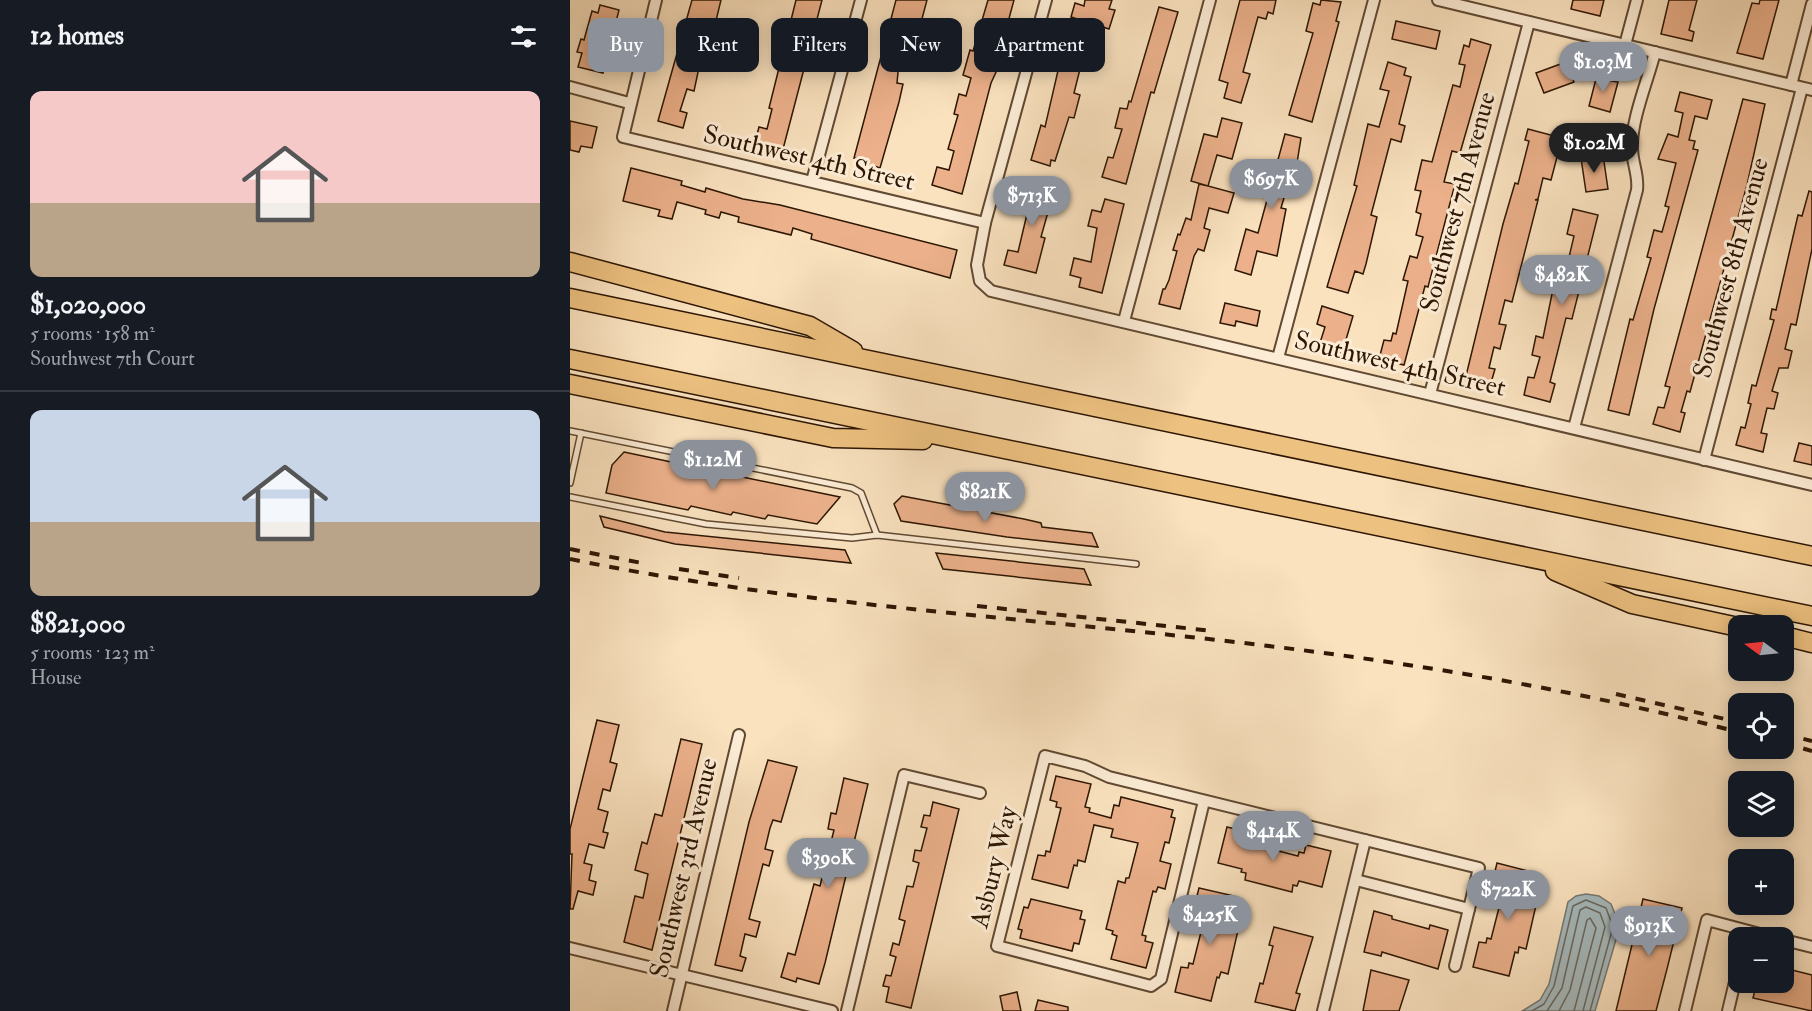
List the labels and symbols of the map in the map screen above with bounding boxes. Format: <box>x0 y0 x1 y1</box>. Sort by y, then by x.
pin: $1.03M <box>1554 42 1652 93</box>
street label: Southwest 7th Avenue <box>1413 88 1503 315</box>
street label: Southwest 4th Street <box>700 118 918 198</box>
pin: $1.02M <box>1545 123 1643 174</box>
street label: Southwest 8th Avenue <box>1686 154 1776 382</box>
pin: $697K <box>1229 159 1313 210</box>
pin: $713K <box>990 176 1074 227</box>
pin: $482K <box>1520 255 1604 306</box>
street label: Southwest 4th Street <box>1291 324 1509 404</box>
pin: $1.12M <box>664 440 762 491</box>
pin: $821K <box>943 472 1027 523</box>
north arrow <box>1728 615 1794 681</box>
street label: Southwest 3rd Avenue <box>643 755 725 981</box>
street label: Asbury Way <box>963 802 1025 932</box>
pin: $414K <box>1231 811 1315 862</box>
pin: $390K <box>786 838 870 889</box>
pin: $722K <box>1466 870 1550 921</box>
pin: $425K <box>1168 895 1252 946</box>
pin: $913K <box>1607 906 1691 957</box>

